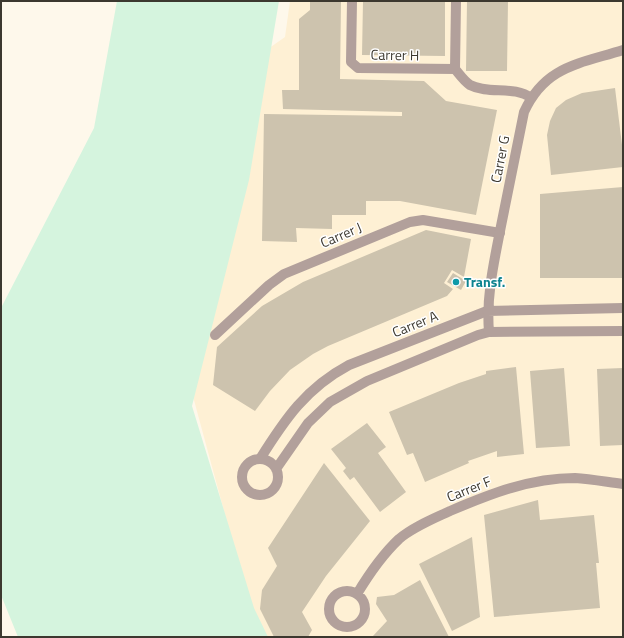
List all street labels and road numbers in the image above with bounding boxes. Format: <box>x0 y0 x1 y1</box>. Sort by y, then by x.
street label: Carrer H <box>371 44 420 65</box>
street label: Carrer G <box>485 133 514 184</box>
street label: Carrer J <box>317 216 365 253</box>
street label: Carrer A <box>389 305 441 342</box>
street label: Carrer F <box>443 470 494 507</box>

